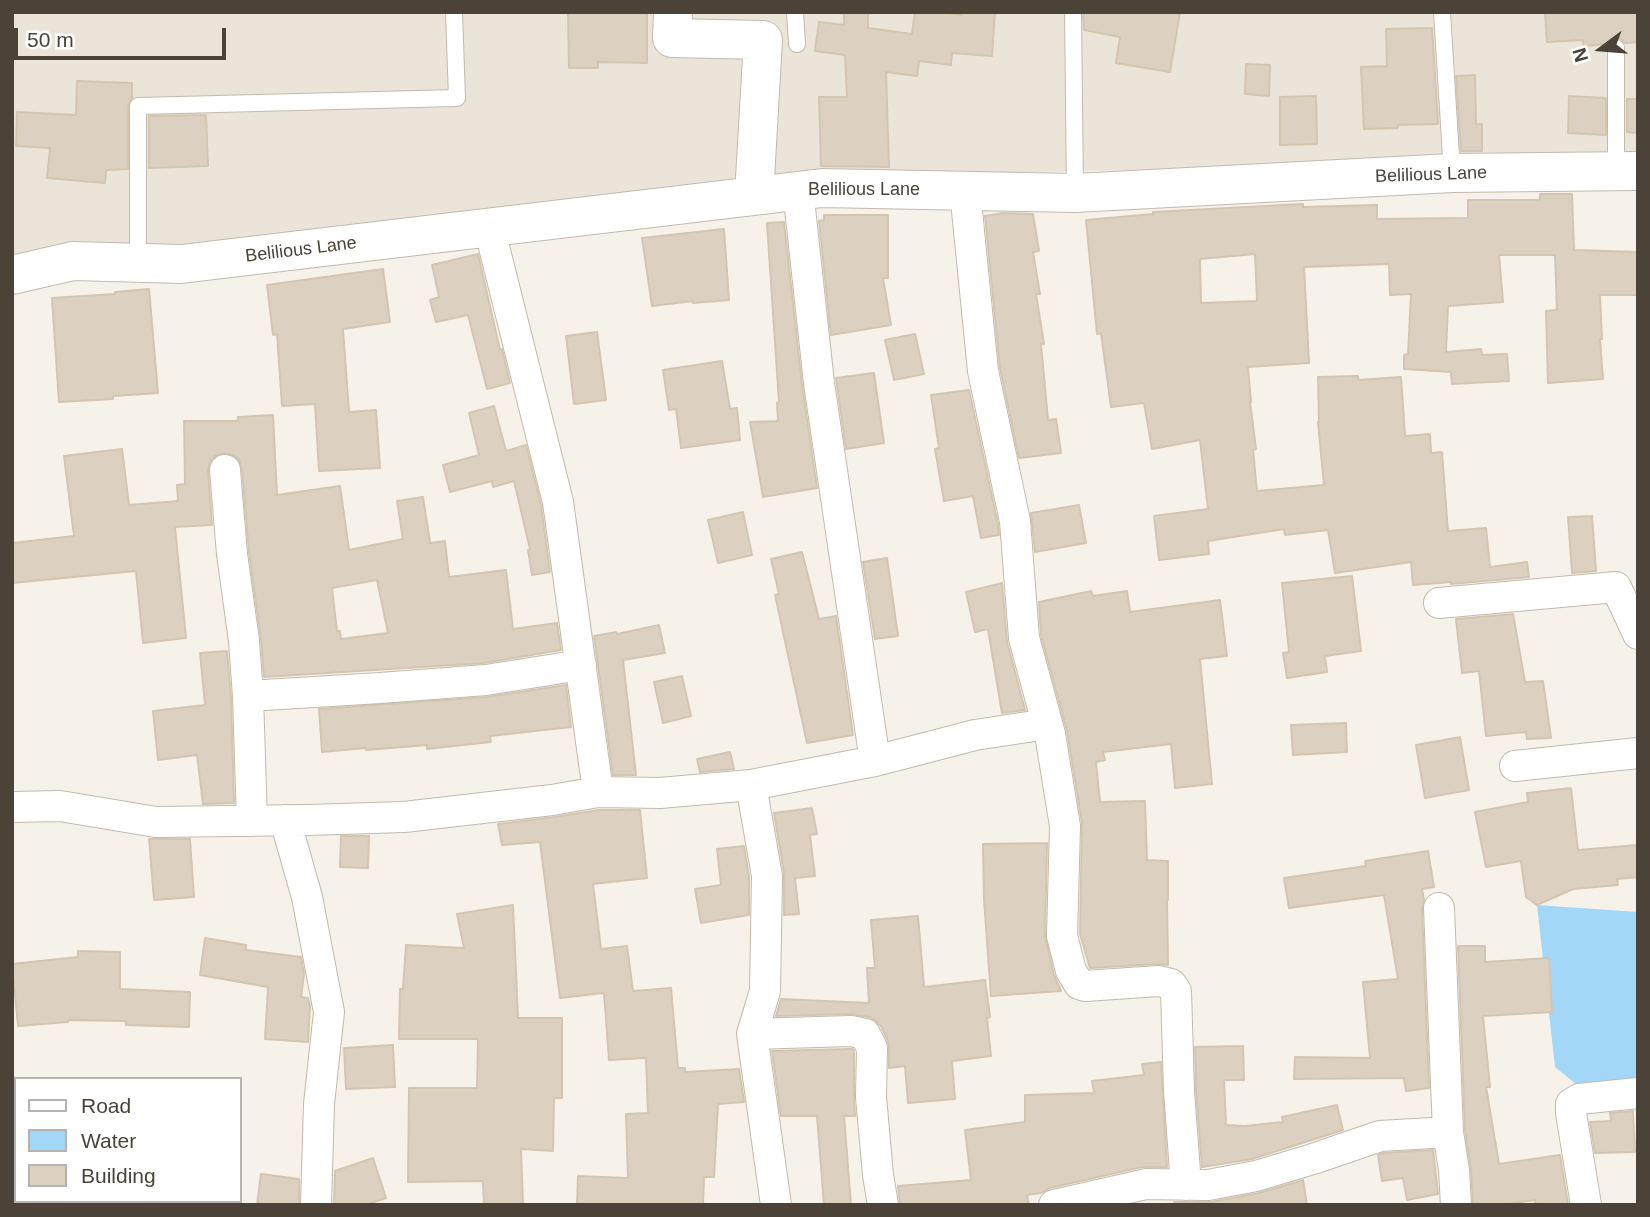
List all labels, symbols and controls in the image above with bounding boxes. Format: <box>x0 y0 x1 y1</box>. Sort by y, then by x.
scale bar <box>18 14 229 58</box>
north arrow <box>1566 14 1636 84</box>
text: 50 m <box>27 28 74 51</box>
text: N <box>1568 45 1592 64</box>
street label: Belilious Lane <box>1375 162 1487 188</box>
street label: Belilious Lane <box>808 179 920 201</box>
street label: Belilious Lane <box>244 232 358 268</box>
legend <box>14 1077 242 1203</box>
text: Road <box>81 1094 131 1117</box>
text: Water <box>81 1129 136 1152</box>
text: Building <box>81 1164 156 1187</box>

